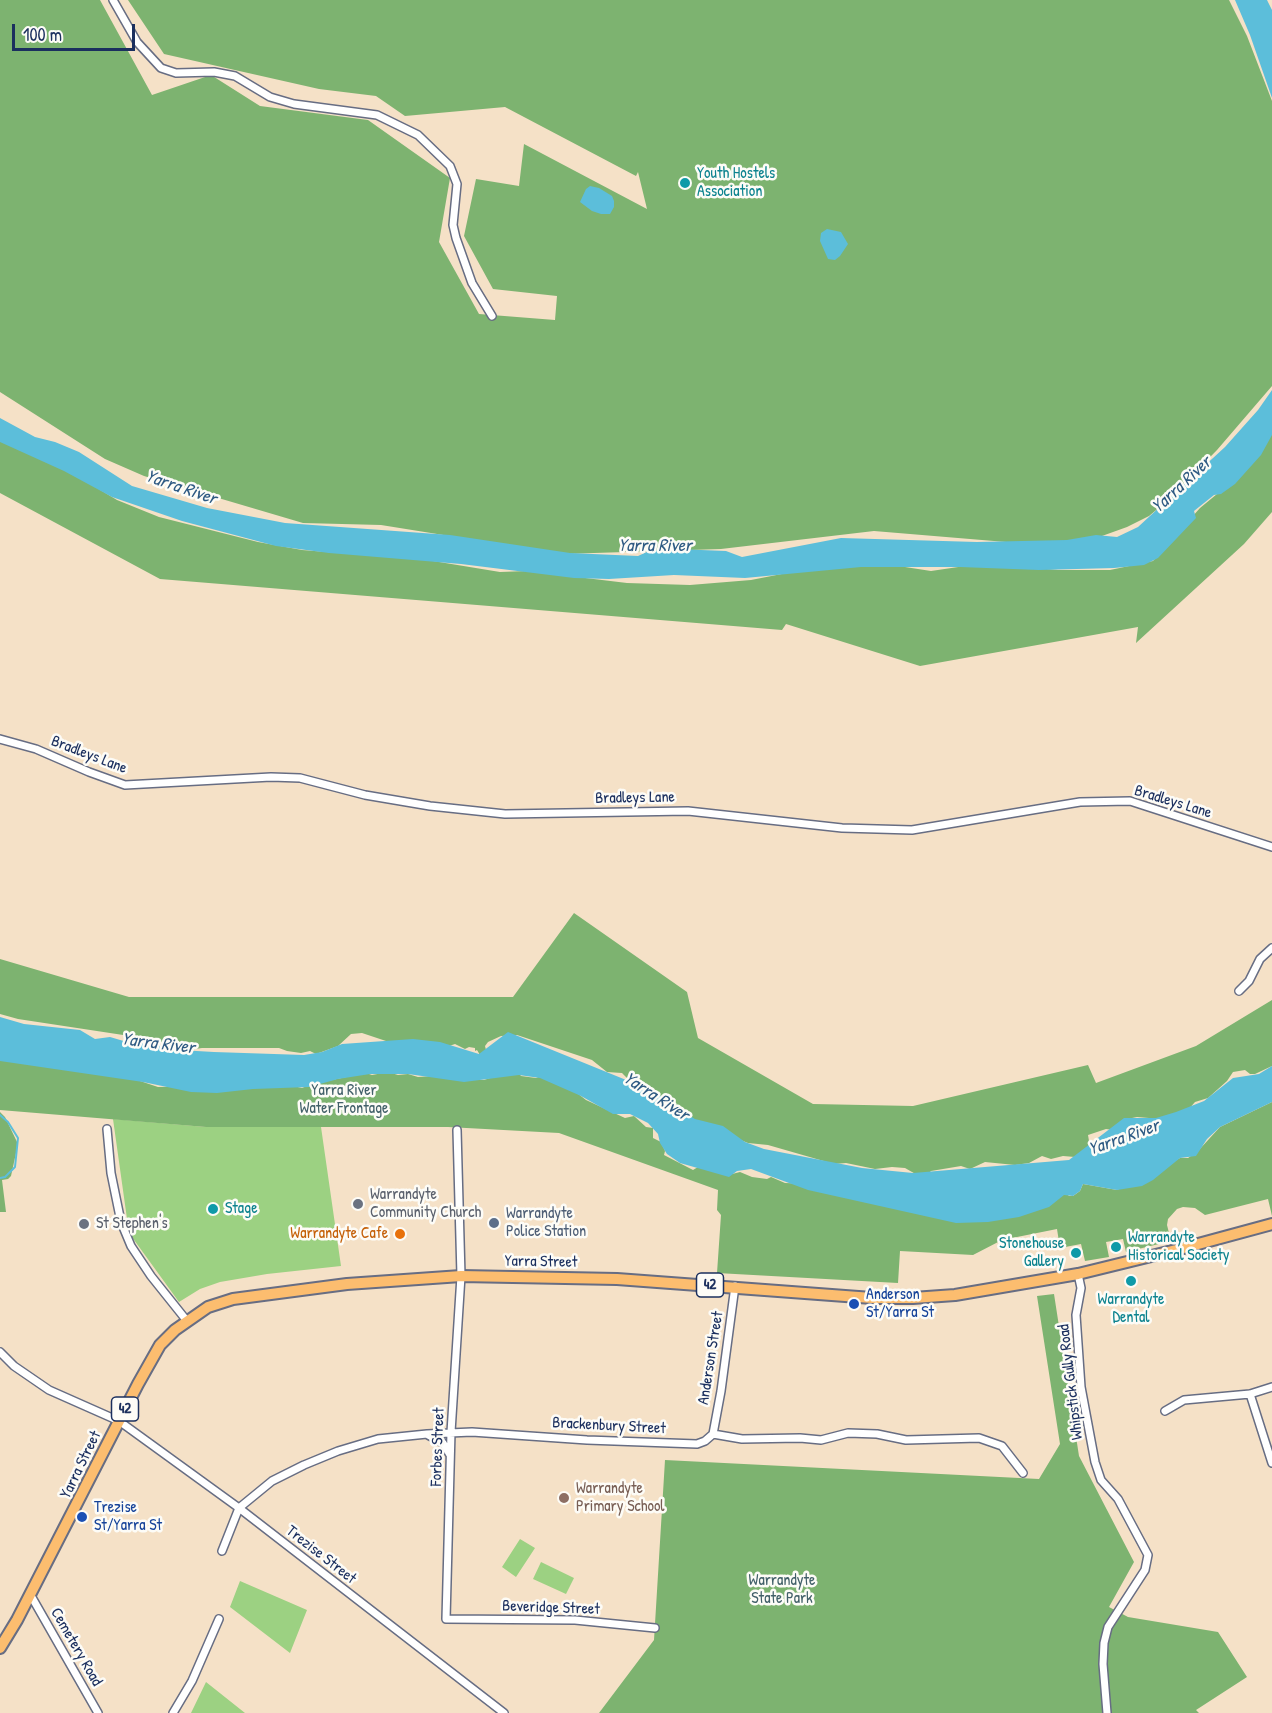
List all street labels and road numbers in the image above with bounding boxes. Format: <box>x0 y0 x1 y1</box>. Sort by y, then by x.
street label: Bradleys Lane <box>48 732 130 778</box>
street label: Bradleys Lane <box>1132 781 1214 823</box>
street label: Bradleys Lane <box>595 788 675 808</box>
street label: Yarra Street <box>504 1252 578 1272</box>
road number: 42 <box>696 1273 724 1297</box>
street label: Anderson Street <box>694 1310 728 1406</box>
street label: Whipstick Gully Road <box>1054 1323 1088 1441</box>
road number: 42 <box>112 1397 138 1421</box>
street label: Forbes Street <box>427 1407 449 1487</box>
street label: Brackenbury Street <box>552 1413 666 1439</box>
street label: Yarra Street <box>56 1428 106 1502</box>
street label: Trezise Street <box>282 1522 360 1588</box>
street label: Beveridge Street <box>502 1597 600 1619</box>
street label: Cemetery Road <box>46 1604 106 1690</box>

